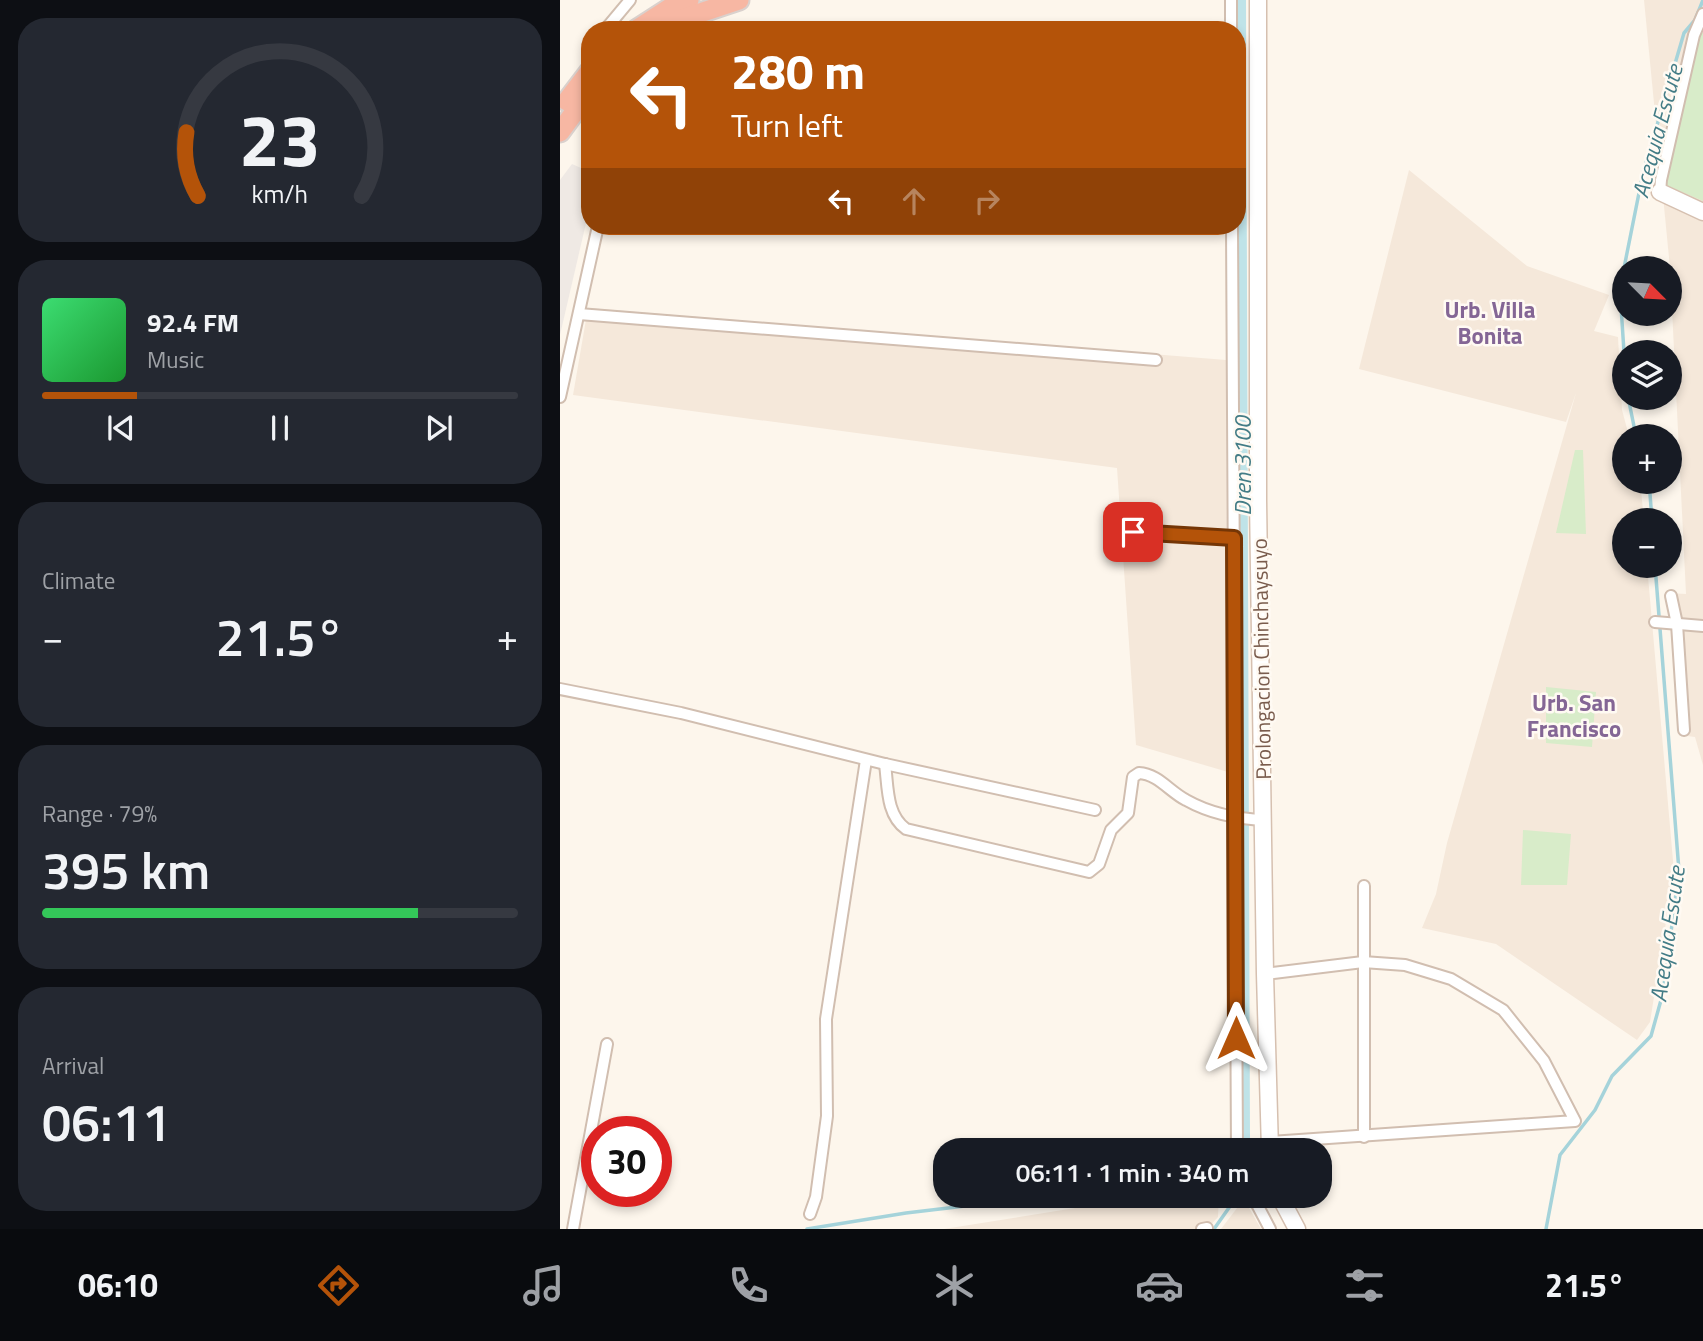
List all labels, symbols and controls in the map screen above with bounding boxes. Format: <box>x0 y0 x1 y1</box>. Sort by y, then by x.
text: 280 m <box>731 33 865 108</box>
icon: left <box>616 49 707 140</box>
water label: Acequia Escute <box>1622 59 1692 202</box>
text: 23 <box>239 84 321 194</box>
text: Turn left <box>731 101 843 149</box>
text: km/h <box>252 175 308 213</box>
icon: left <box>822 182 860 220</box>
icon: ahead <box>895 182 933 220</box>
icon: right <box>968 182 1006 220</box>
north arrow <box>1612 256 1682 326</box>
map controls <box>1612 256 1682 578</box>
district label: Urb. Villa Bonita <box>1445 292 1535 353</box>
text: 92.4 FM <box>147 303 239 342</box>
button: layers <box>1612 340 1682 410</box>
text: Music <box>147 342 204 377</box>
icon: previous <box>102 409 140 447</box>
icon: pause <box>261 409 299 447</box>
icon: next <box>420 409 458 447</box>
water label: Dren 3100 <box>1225 414 1260 516</box>
button: + <box>1612 424 1682 494</box>
pin <box>1103 502 1163 562</box>
button: − <box>1612 508 1682 578</box>
icon: arrive <box>1114 513 1152 551</box>
street label: Prolongacion Chinchaysuyo <box>1243 538 1279 780</box>
text: Climate <box>42 563 115 598</box>
text: 21.5° <box>216 597 344 676</box>
text: − <box>42 608 63 666</box>
text: + <box>497 608 518 666</box>
district label: Urb. San Francisco <box>1527 685 1621 746</box>
text: Range · 79% <box>42 796 157 831</box>
text: 395 km <box>42 830 210 909</box>
water label: Acequia Escute <box>1640 863 1694 1004</box>
position arrow <box>1199 1001 1273 1075</box>
text: Arrival <box>42 1048 104 1083</box>
text: 06:11 <box>42 1082 171 1161</box>
speed limit sign: 30 <box>581 1116 672 1207</box>
text: 06:11 · 1 min · 340 m <box>1016 1153 1249 1192</box>
text: 06:10 <box>78 1261 158 1309</box>
icon: directions <box>314 1261 363 1310</box>
icon: music <box>519 1261 568 1310</box>
icon: phone <box>724 1261 773 1310</box>
icon: climate <box>930 1261 979 1310</box>
icon: car <box>1135 1261 1184 1310</box>
icon: filters <box>1340 1261 1389 1310</box>
text: 21.5° <box>1545 1261 1625 1309</box>

